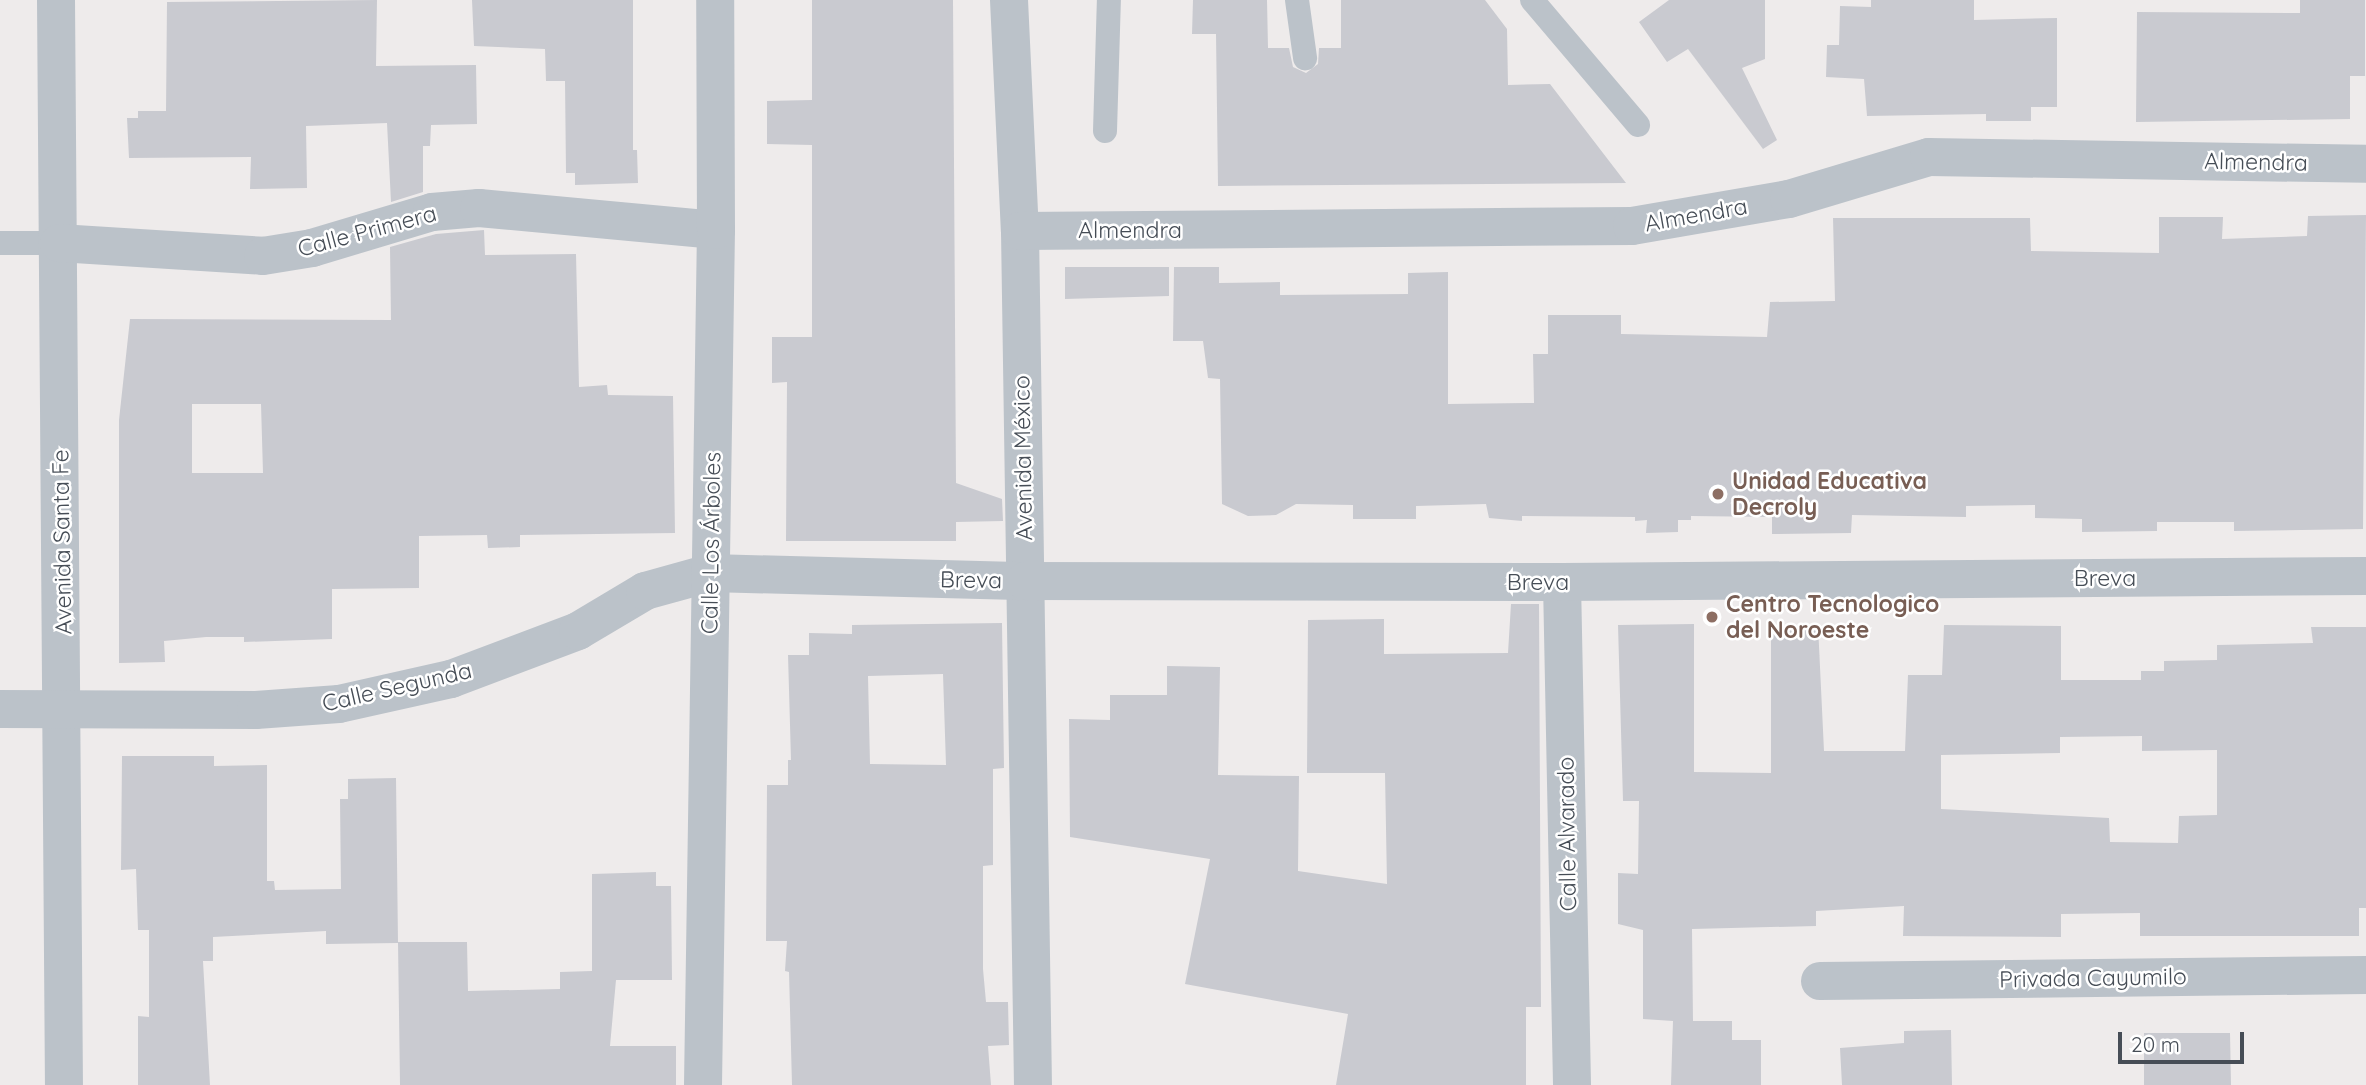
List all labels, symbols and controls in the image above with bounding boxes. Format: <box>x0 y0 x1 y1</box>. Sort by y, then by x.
street label: Almendra <box>2204 147 2308 177</box>
street label: Almendra <box>1642 192 1750 238</box>
street label: Calle Primera <box>295 199 439 263</box>
street label: Almendra <box>1078 216 1182 244</box>
street label: Avenida México <box>1008 375 1038 541</box>
street label: Avenida Santa Fe <box>47 449 77 635</box>
street label: Calle Los Árboles <box>696 452 726 634</box>
place label: Unidad Educativa Decroly <box>1732 467 1927 521</box>
marker: Unidad Educativa Decroly <box>1710 486 1726 502</box>
street label: Breva <box>2074 564 2136 592</box>
street label: Breva <box>940 566 1002 594</box>
street label: Breva <box>1507 568 1569 596</box>
place label: Centro Tecnologico del Noroeste <box>1726 590 1939 644</box>
marker: Centro Tecnologico del Noroeste <box>1704 609 1720 625</box>
street label: Calle Segunda <box>319 656 475 718</box>
street label: Calle Alvarado <box>1552 756 1582 912</box>
street label: Privada Cayumilo <box>1999 963 2187 993</box>
scale bar <box>2121 1018 2247 1062</box>
text: 20 m <box>2131 1031 2180 1057</box>

